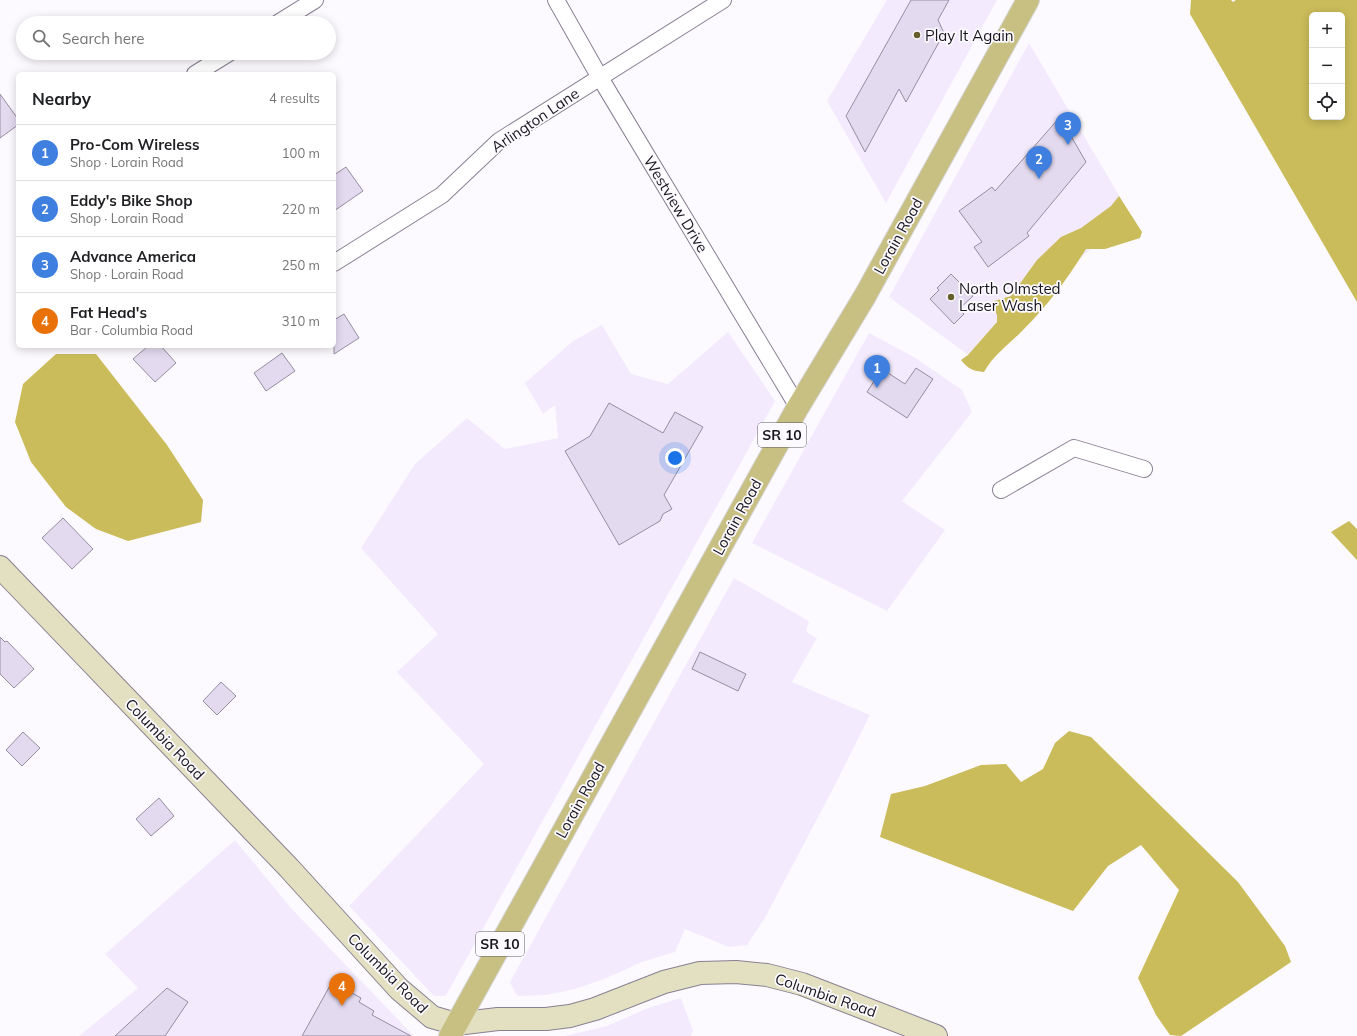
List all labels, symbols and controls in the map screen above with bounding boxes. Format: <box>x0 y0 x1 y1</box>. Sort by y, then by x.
map controls <box>1309 12 1345 120</box>
button: + <box>1309 12 1345 48</box>
search box <box>16 16 336 60</box>
place label: Play It Again <box>925 26 1014 45</box>
icon: search <box>30 27 52 49</box>
text: Search here <box>62 29 144 48</box>
marker: Play It Again <box>912 30 922 40</box>
button: − <box>1309 48 1345 84</box>
street label: Arlington Lane <box>487 84 583 156</box>
button: locate <box>1309 84 1345 120</box>
text: Nearby <box>32 88 91 109</box>
text: 4 results <box>269 90 320 106</box>
pin: 3 <box>1055 112 1081 145</box>
text: Pro-Com Wireless <box>70 135 199 154</box>
text: 1 <box>41 145 49 161</box>
text: 100 m <box>282 145 320 161</box>
pin: 2 <box>1026 146 1052 179</box>
street label: Westview Drive <box>640 152 712 256</box>
text: Shop · Lorain Road <box>70 154 184 170</box>
text: Eddy's Bike Shop <box>70 191 193 210</box>
street label: Lorain Road <box>869 195 927 277</box>
text: 2 <box>41 201 49 217</box>
text: 220 m <box>282 201 320 217</box>
text: Shop · Lorain Road <box>70 210 184 226</box>
text: Advance America <box>70 247 196 266</box>
text: 3 <box>41 257 49 273</box>
text: 250 m <box>282 257 320 273</box>
text: Shop · Lorain Road <box>70 266 184 282</box>
place label: North Olmsted Laser Wash <box>959 279 1061 315</box>
marker: North Olmsted Laser Wash <box>946 292 956 302</box>
text: Fat Head's <box>70 303 147 322</box>
text: 4 <box>41 313 49 329</box>
text: 310 m <box>282 313 320 329</box>
text: Bar · Columbia Road <box>70 322 193 338</box>
pin: 1 <box>864 355 890 388</box>
road number: SR 10 <box>758 423 806 447</box>
your location <box>665 448 685 468</box>
street label: Lorain Road <box>708 476 766 558</box>
street label: Columbia Road <box>121 694 209 784</box>
street label: Lorain Road <box>551 759 609 841</box>
street label: Columbia Road <box>344 929 432 1017</box>
road number: SR 10 <box>476 932 524 956</box>
street label: Columbia Road <box>773 969 879 1021</box>
pin: 4 <box>329 973 355 1006</box>

